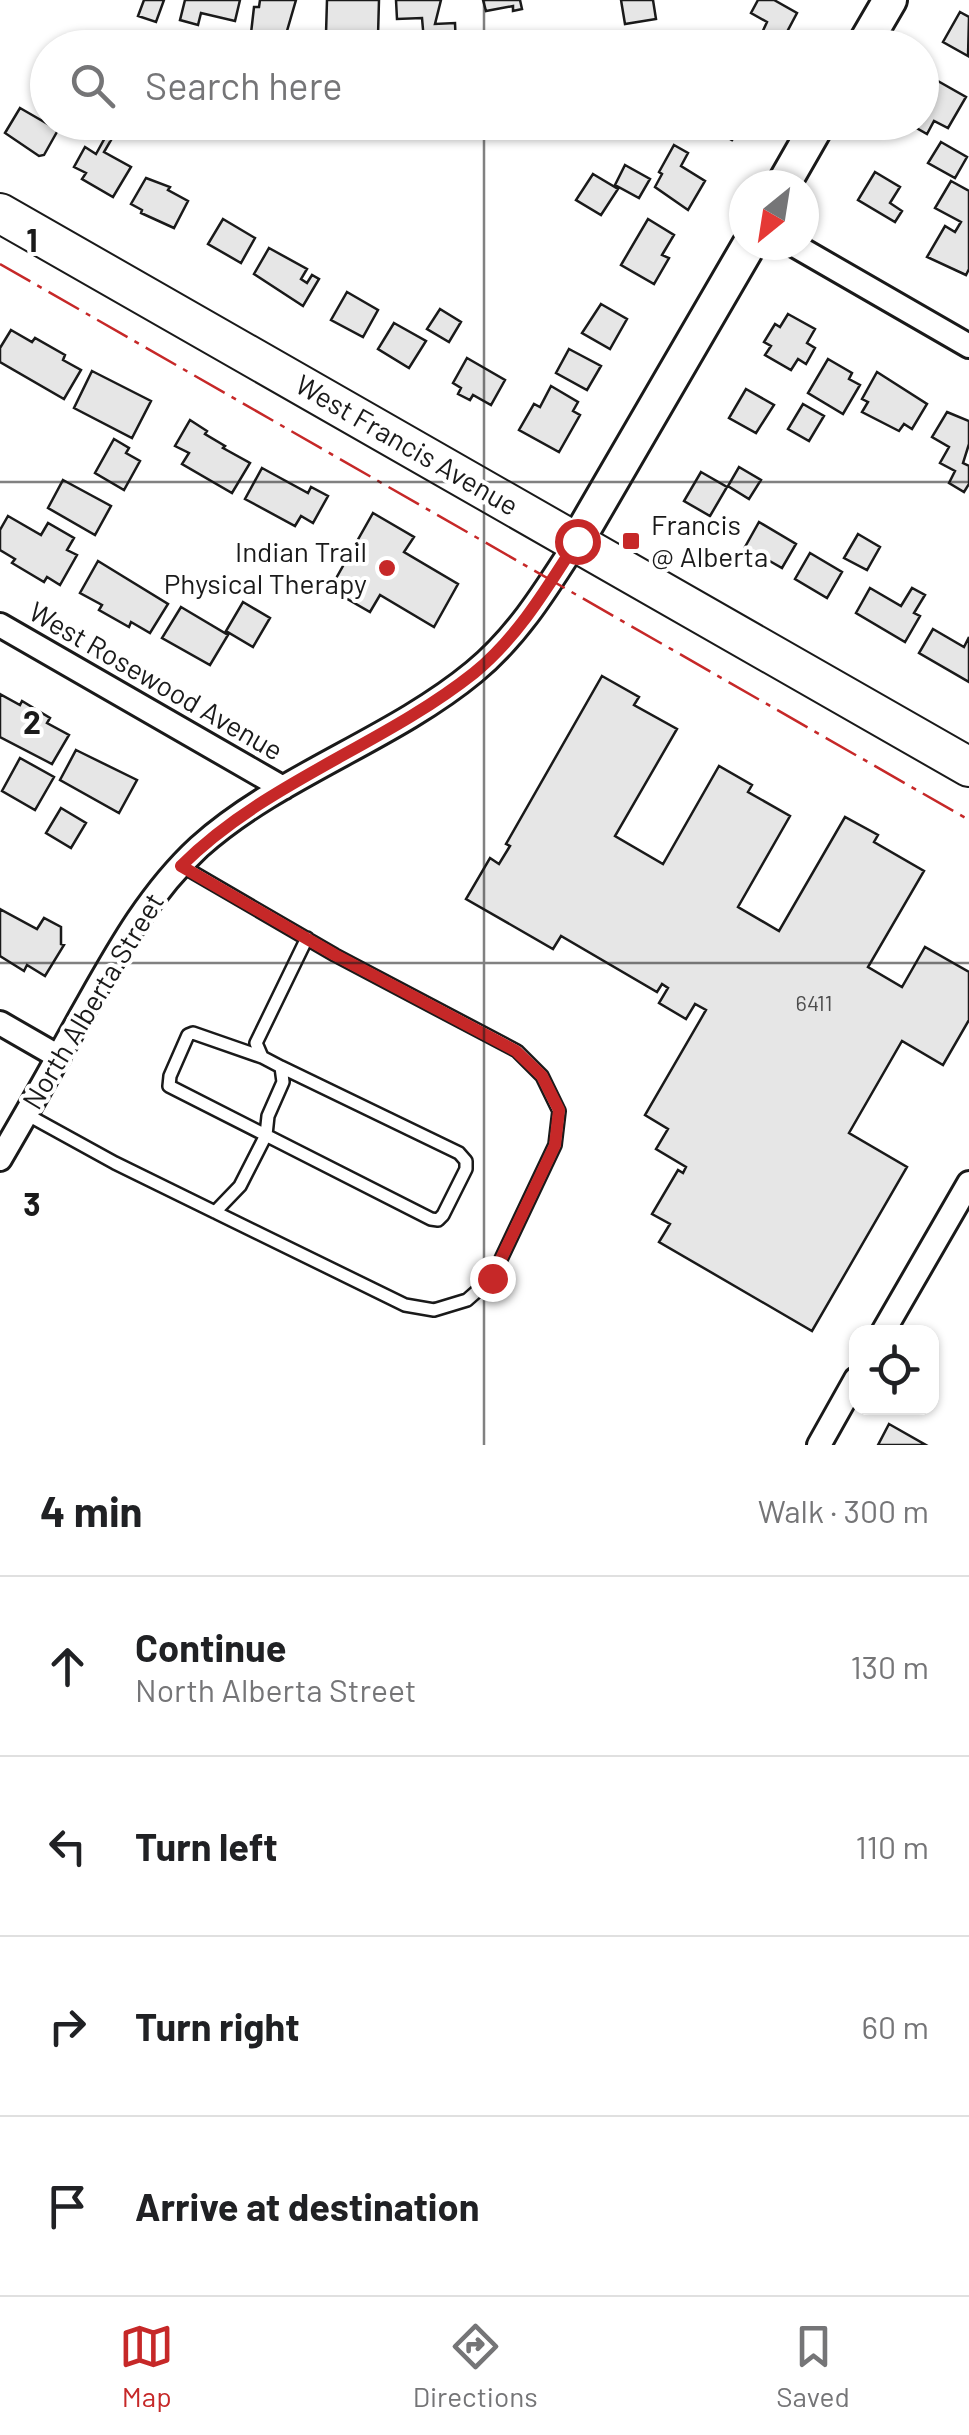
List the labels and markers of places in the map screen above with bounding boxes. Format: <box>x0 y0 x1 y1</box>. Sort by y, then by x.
place label: Francis @ Alberta <box>651 507 768 573</box>
marker: Francis @ Alberta <box>620 530 642 552</box>
place label: Indian Trail Physical Therapy <box>164 534 367 600</box>
marker: Indian Trail Physical Therapy <box>376 557 398 579</box>

